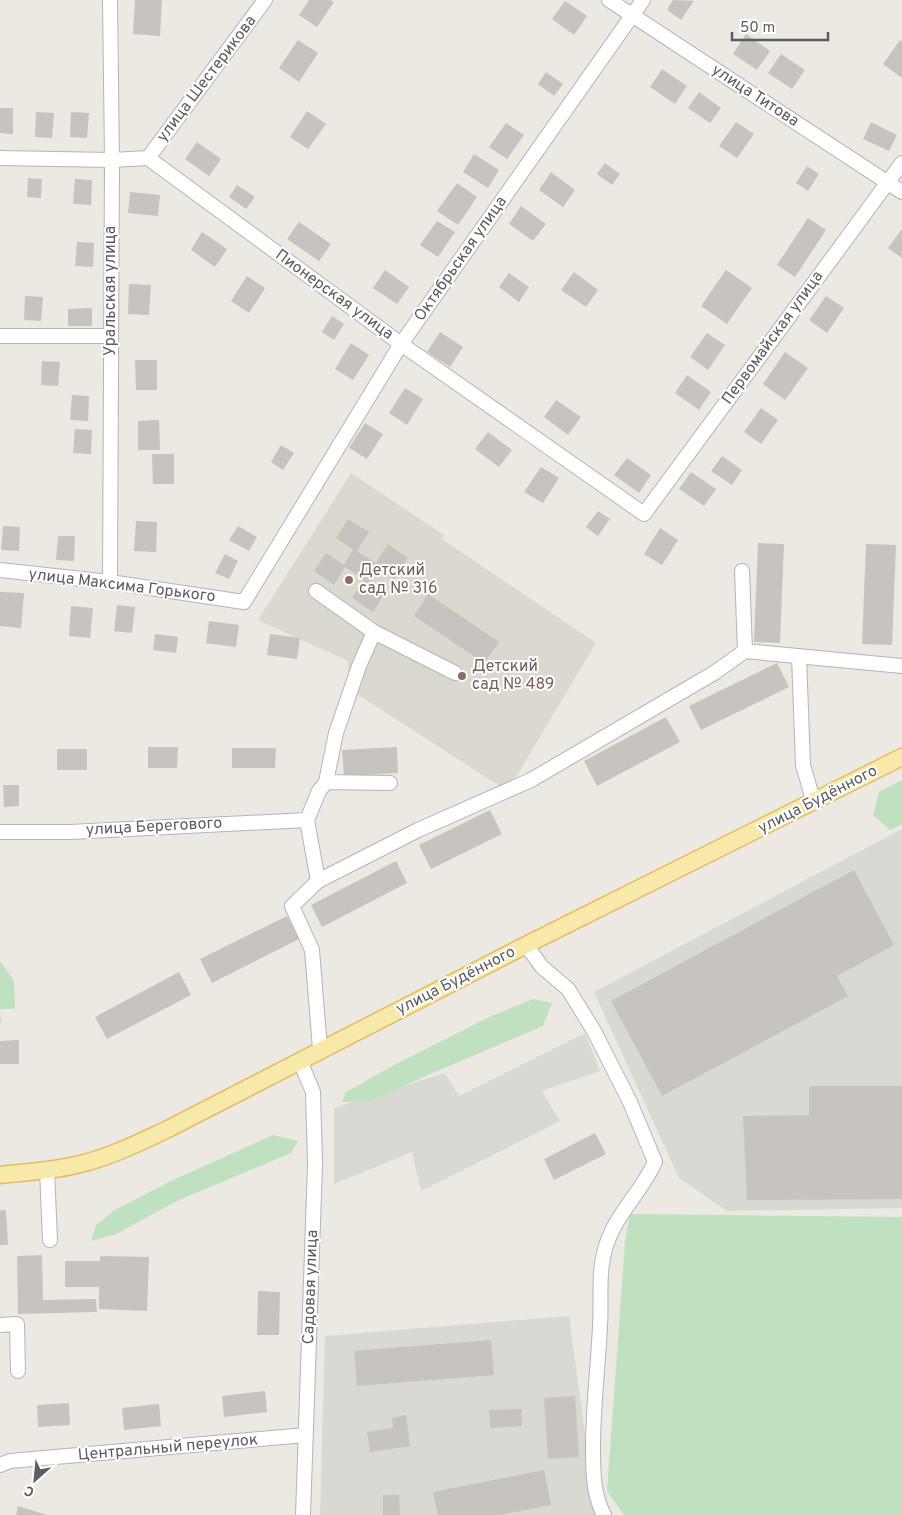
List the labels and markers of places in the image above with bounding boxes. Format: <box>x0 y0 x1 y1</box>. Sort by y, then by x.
place label: Детский сад № 316 <box>359 561 438 599</box>
marker: Детский сад № 316 <box>343 574 355 586</box>
place label: Детский сад № 489 <box>472 657 554 695</box>
marker: Детский сад № 489 <box>456 670 468 682</box>

